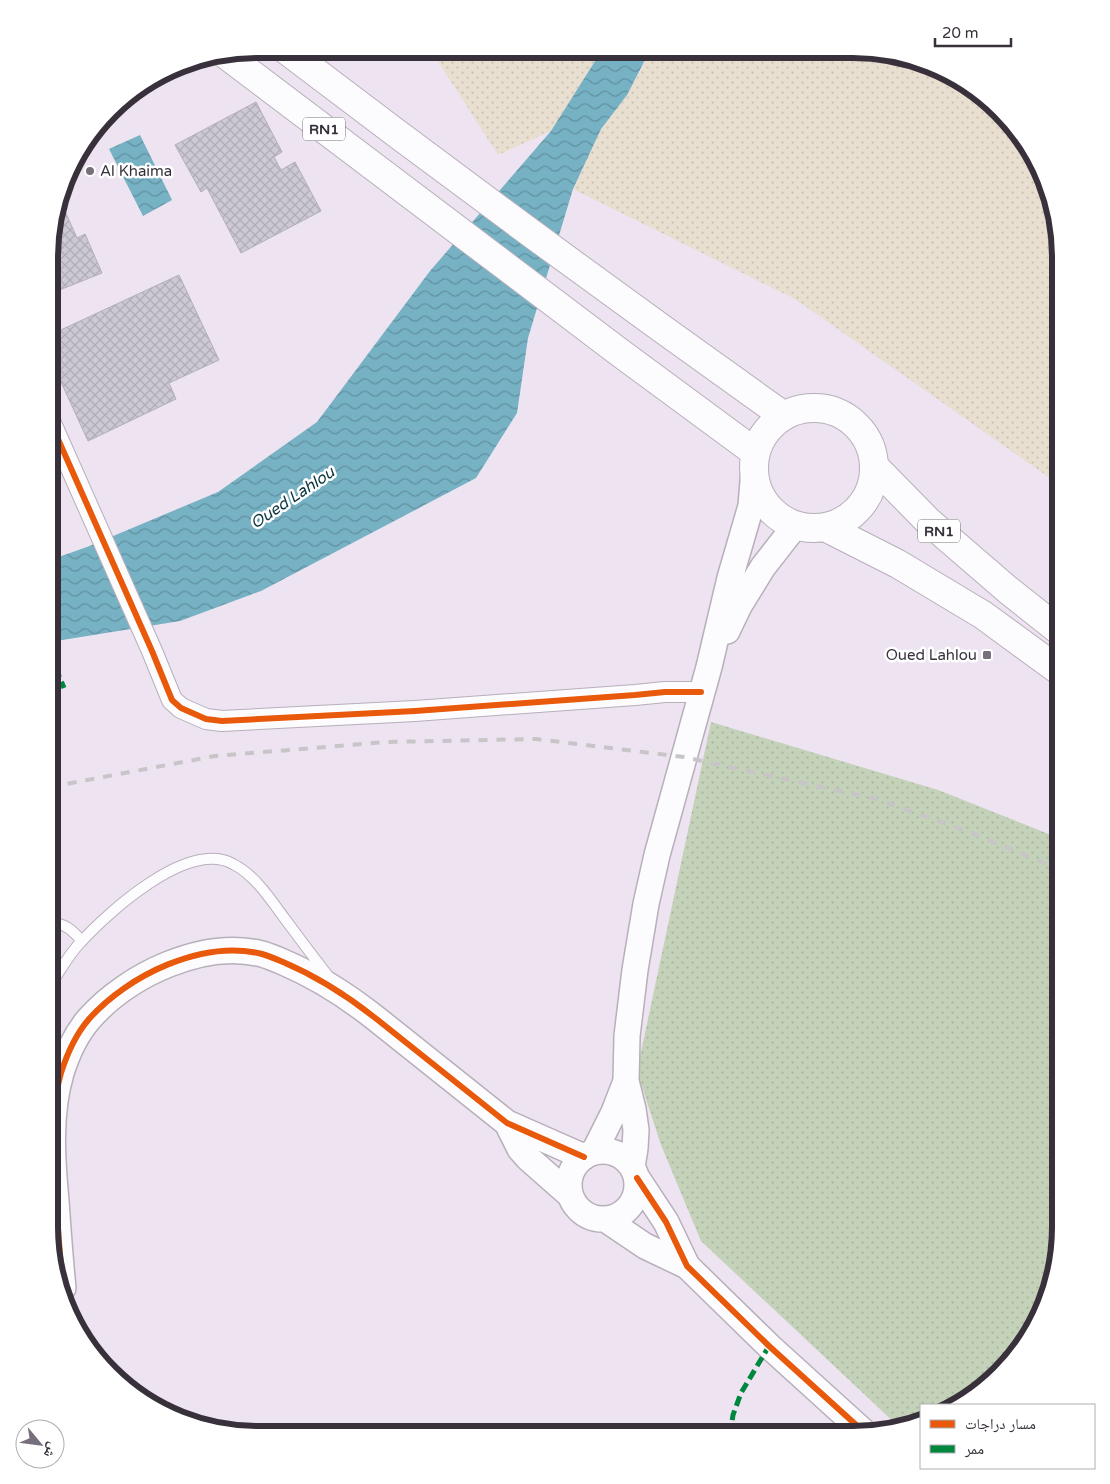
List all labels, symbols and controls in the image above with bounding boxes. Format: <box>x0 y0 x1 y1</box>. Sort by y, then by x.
scale bar <box>935 15 1011 47</box>
text: 20 m <box>942 24 979 42</box>
road number: RN1 <box>303 118 345 140</box>
place label: Al Khaima <box>100 162 172 180</box>
marker: Al Khaima <box>84 165 96 177</box>
water label: Oued Lahlou <box>247 462 340 533</box>
road number: RN1 <box>918 520 960 542</box>
place label: Oued Lahlou <box>886 646 977 664</box>
marker: Oued Lahlou <box>981 649 993 661</box>
legend <box>920 1404 1095 1469</box>
text: مسار دراجات <box>965 1415 1036 1433</box>
north arrow <box>15 1419 65 1469</box>
text: ش <box>40 1439 62 1461</box>
text: ممر <box>964 1440 984 1458</box>

